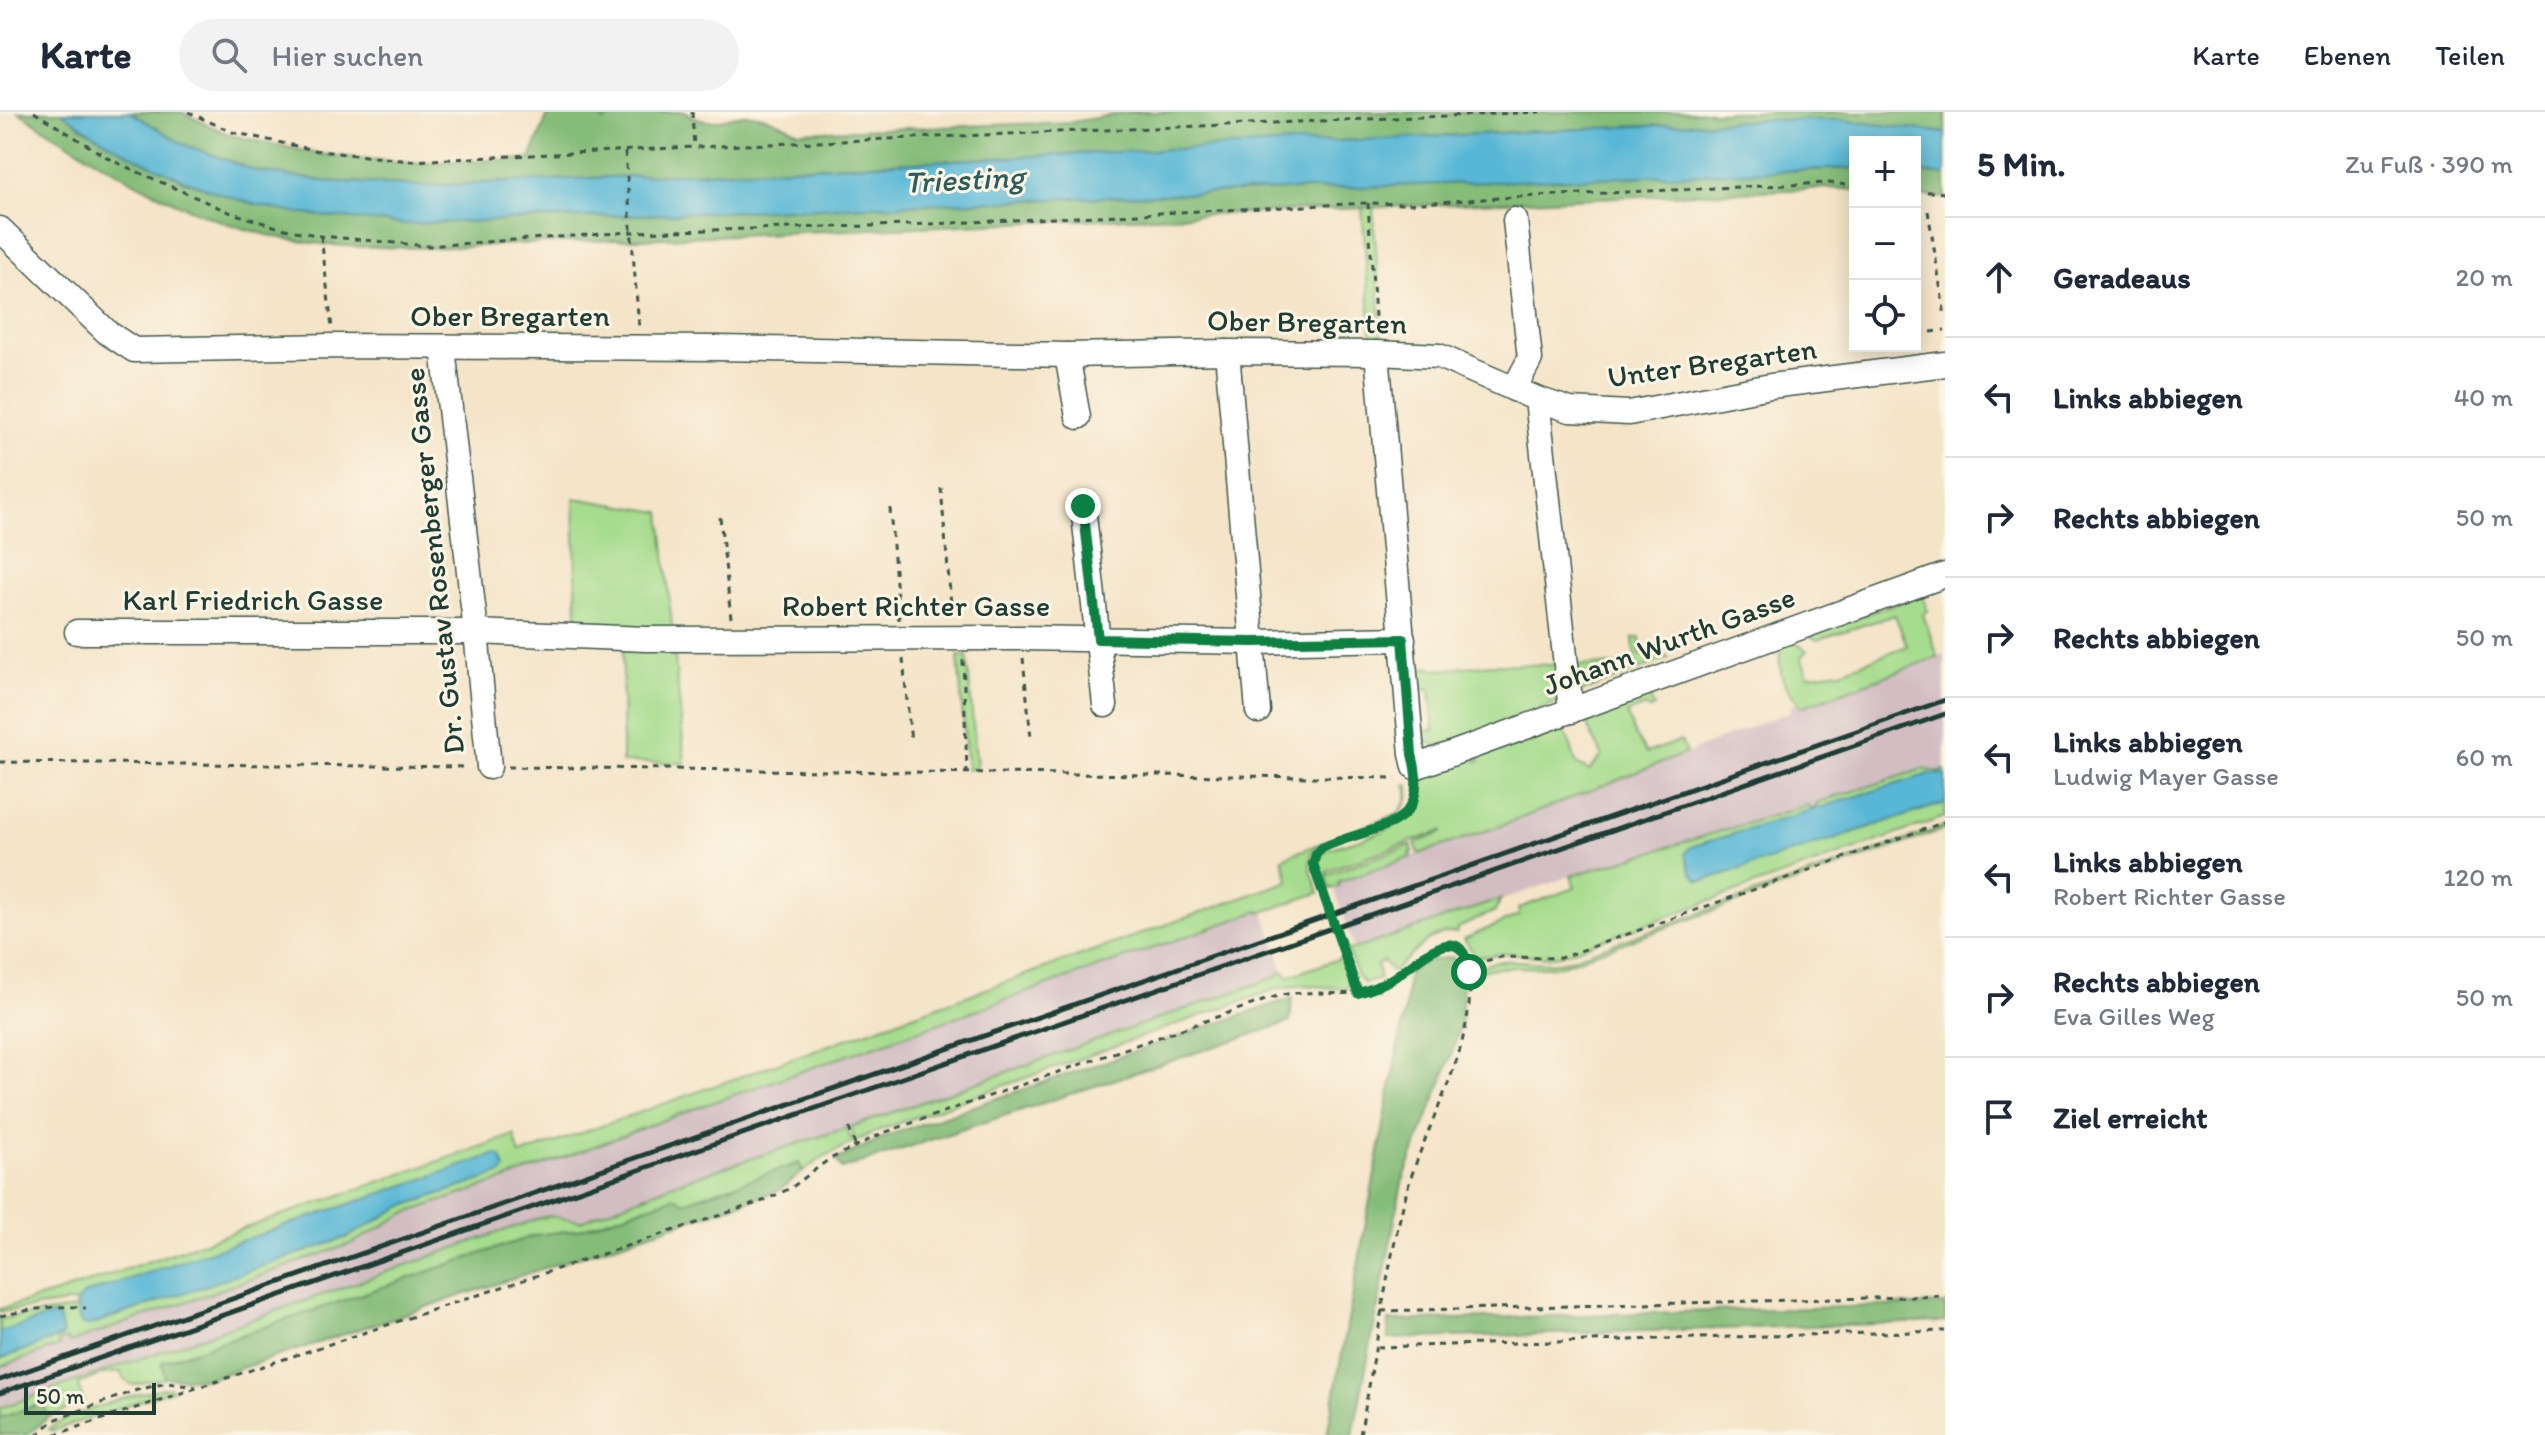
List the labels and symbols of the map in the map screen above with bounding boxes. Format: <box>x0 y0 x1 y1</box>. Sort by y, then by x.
water label: Triesting <box>903 157 1029 201</box>
street label: Ober Bregarten <box>410 297 610 334</box>
street label: Ober Bregarten <box>1207 301 1407 342</box>
street label: Unter Bregarten <box>1605 330 1819 395</box>
street label: Dr. Gustav Rosenberger Gasse <box>395 366 472 756</box>
route end <box>1065 488 1101 524</box>
street label: Johann Wurth Gasse <box>1538 578 1800 703</box>
street label: Karl Friedrich Gasse <box>123 581 383 618</box>
street label: Robert Richter Gasse <box>782 587 1050 624</box>
route start <box>1451 954 1487 990</box>
scale bar <box>24 1379 156 1415</box>

